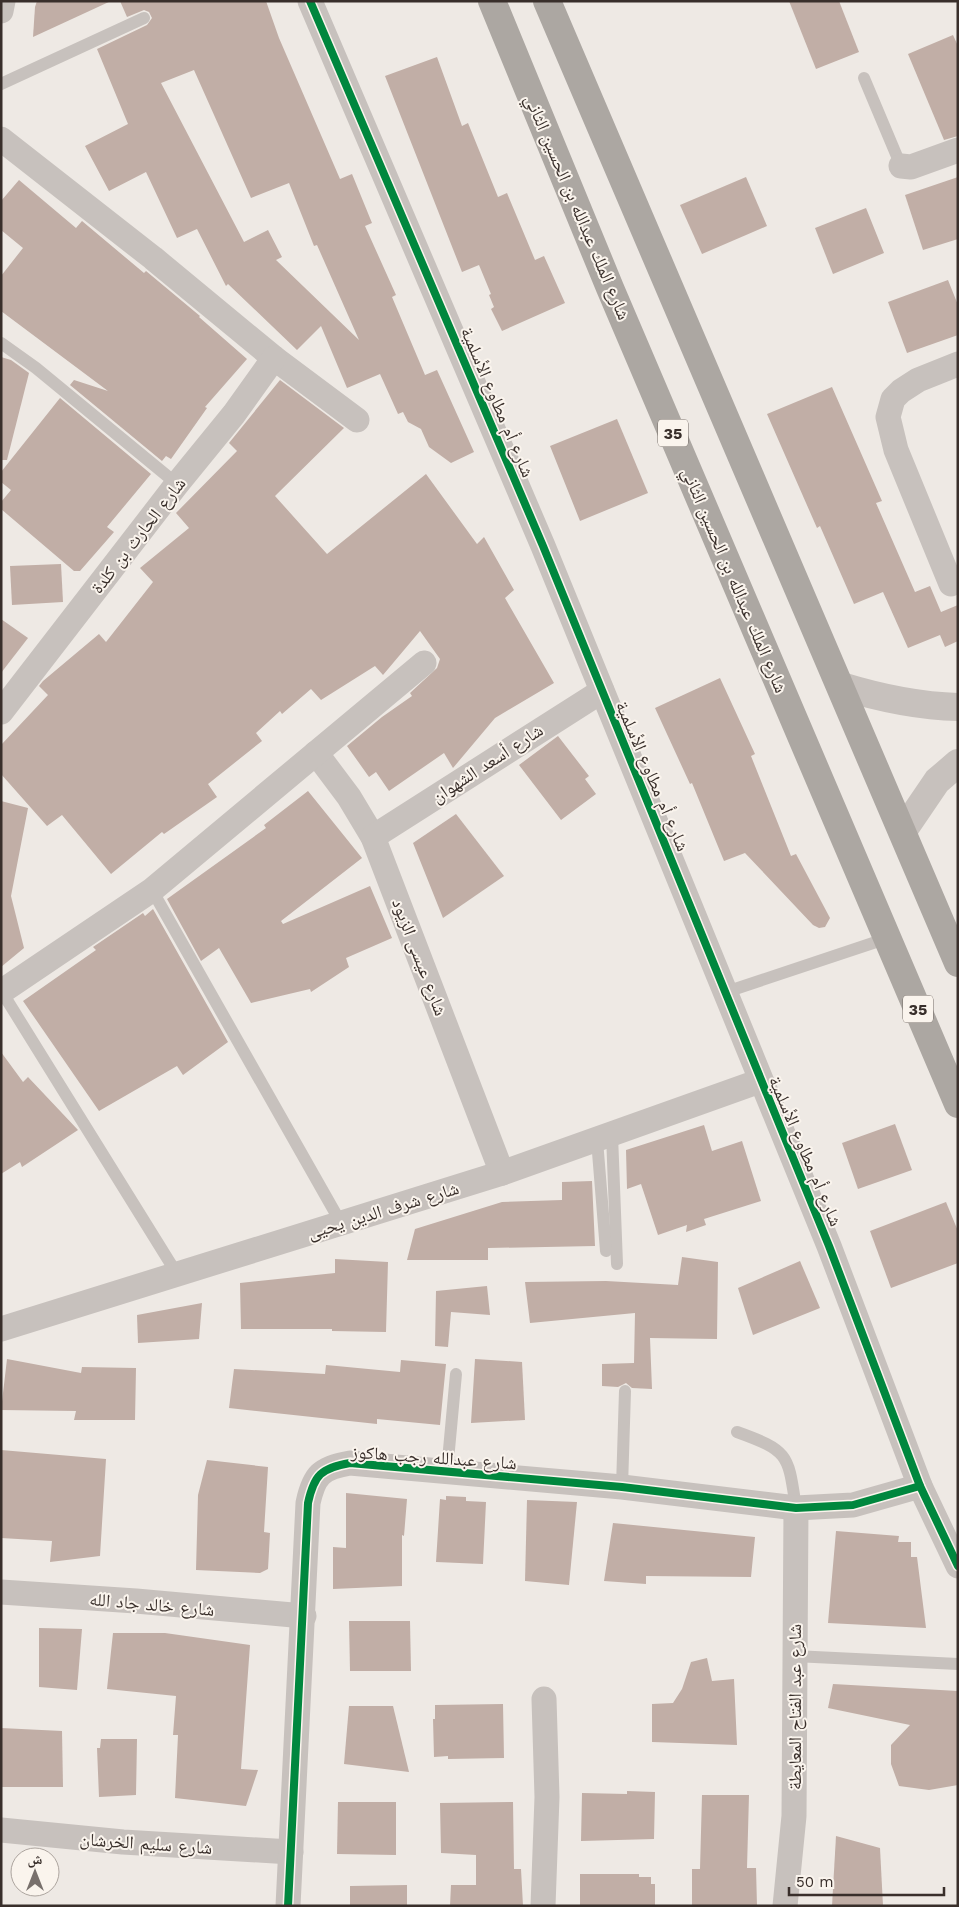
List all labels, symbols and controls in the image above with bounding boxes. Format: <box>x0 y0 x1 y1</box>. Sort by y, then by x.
street label: شارع الملك عبدالله بن الحسين الثاني <box>517 91 635 325</box>
street label: شارع أم مطاوع الأسلمية <box>455 324 539 481</box>
road number: 35 <box>658 419 688 446</box>
street label: شارع الملك عبدالله بن الحسين الثاني <box>674 464 792 698</box>
street label: شارع الحارث بن كلدة <box>86 473 191 598</box>
street label: شارع أم مطاوع الأسلمية <box>610 698 694 855</box>
street label: شارع أسعد الشهوان <box>427 719 547 808</box>
street label: شارع عيسى الزيود <box>387 895 452 1019</box>
road number: 35 <box>903 996 933 1022</box>
street label: شارع أم مطاوع الأسلمية <box>763 1073 847 1230</box>
street label: شارع شرف الدين يحيى <box>305 1177 462 1244</box>
street label: شارع عبدالله رجب هاكوز <box>349 1441 517 1474</box>
street label: شارع خالد جاد الله <box>89 1588 215 1621</box>
street label: شارع عبد الفتاح المعايطة <box>784 1624 807 1790</box>
street label: شارع سليم الخرشان <box>79 1828 213 1860</box>
north arrow <box>10 1847 60 1897</box>
text: ش <box>28 1851 43 1868</box>
scale bar <box>789 1864 944 1896</box>
text: 50 m <box>796 1873 833 1891</box>

